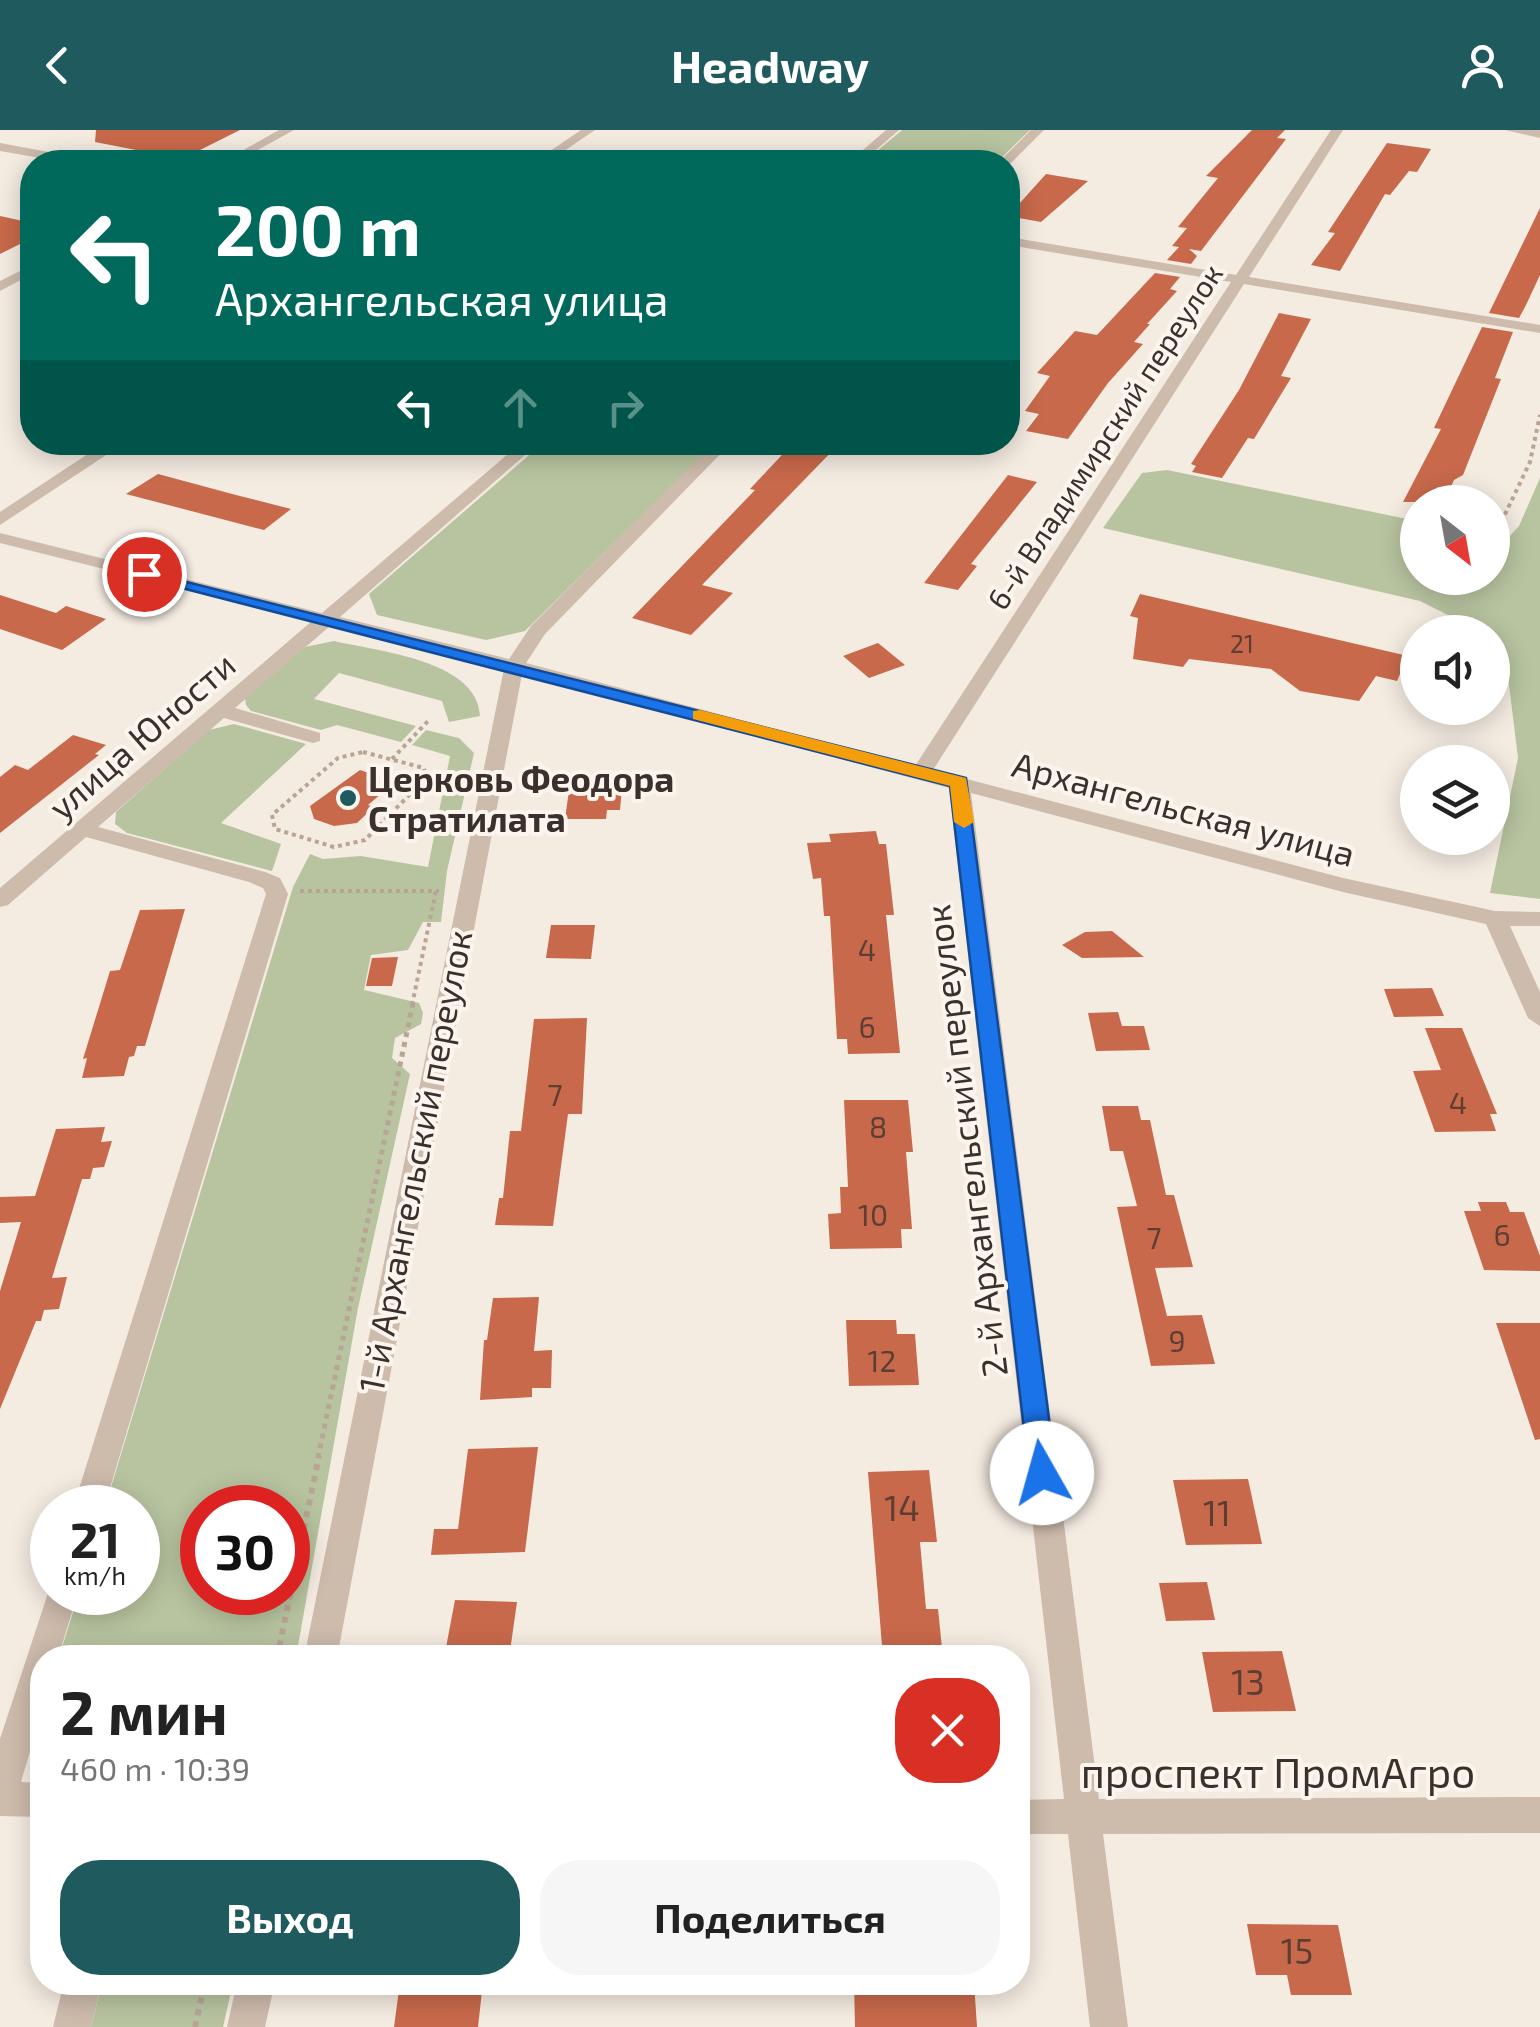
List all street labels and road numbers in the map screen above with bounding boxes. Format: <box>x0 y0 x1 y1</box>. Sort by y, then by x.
street label: 6-й Владимирский переулок <box>979 257 1230 616</box>
street label: улица Юности <box>39 643 243 828</box>
street label: Архангельская улица <box>1008 742 1360 875</box>
street label: 2-й Архангельский переулок <box>915 902 1016 1380</box>
street label: 1-й Архангельский переулок <box>349 926 480 1396</box>
street label: проспект ПромАгро <box>1081 1746 1475 1796</box>

